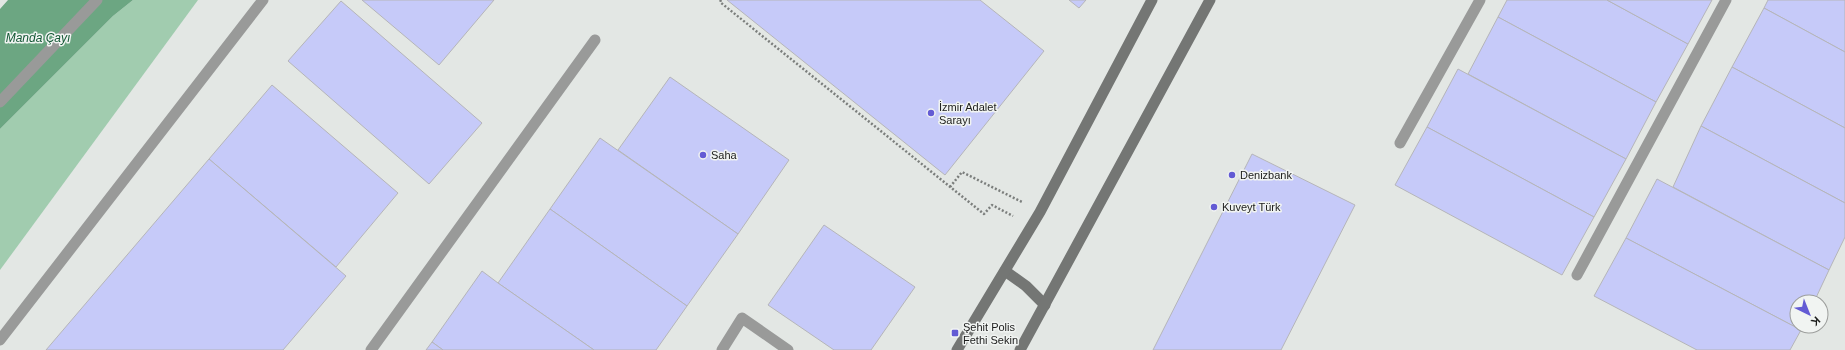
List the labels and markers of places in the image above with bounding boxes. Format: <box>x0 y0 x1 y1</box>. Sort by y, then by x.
place label: İzmir Adalet Sarayı <box>939 101 996 126</box>
marker: İzmir Adalet Sarayı <box>926 108 936 118</box>
place label: Saha <box>711 149 738 161</box>
marker: Saha <box>698 150 708 160</box>
place label: Denizbank <box>1240 169 1292 181</box>
marker: Denizbank <box>1227 170 1237 180</box>
place label: Kuveyt Türk <box>1222 201 1281 213</box>
marker: Kuveyt Türk <box>1209 202 1219 212</box>
place label: Şehit Polis Fethi Sekin <box>963 321 1018 346</box>
marker: Şehit Polis Fethi Sekin <box>950 328 960 338</box>

